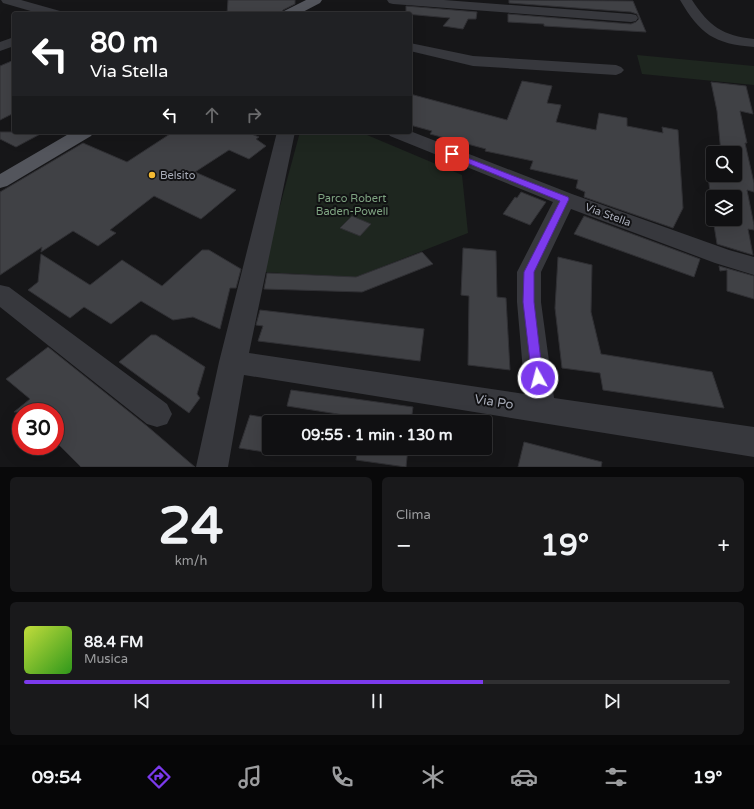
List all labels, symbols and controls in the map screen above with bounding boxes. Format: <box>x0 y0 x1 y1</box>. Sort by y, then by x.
text: 80 m <box>90 26 158 60</box>
icon: left <box>24 28 76 80</box>
text: Via Stella <box>90 60 168 82</box>
icon: left <box>159 104 181 126</box>
icon: ahead <box>201 104 223 126</box>
icon: right <box>243 104 265 126</box>
pin <box>435 137 469 171</box>
icon: arrive <box>441 143 463 165</box>
map controls <box>706 146 742 226</box>
button: search <box>706 146 742 182</box>
place label: Belsito <box>160 169 196 182</box>
marker: Belsito <box>147 170 157 180</box>
button: layers <box>706 190 742 226</box>
park label: Parco Robert Baden-Powell <box>316 192 388 218</box>
street label: Via Stella <box>583 201 633 229</box>
position arrow <box>517 357 559 399</box>
street label: Via Po <box>473 391 515 413</box>
speed limit sign: 30 <box>12 403 64 455</box>
text: 09:55 · 1 min · 130 m <box>302 426 452 444</box>
text: 24 <box>158 495 224 558</box>
text: Clima <box>396 507 431 523</box>
text: 19° <box>540 527 589 564</box>
text: − <box>396 533 412 559</box>
text: + <box>718 533 730 559</box>
text: km/h <box>175 553 207 569</box>
text: 88.4 FM <box>84 633 143 651</box>
text: Musica <box>84 651 128 667</box>
icon: previous <box>131 690 153 712</box>
icon: pause <box>366 690 388 712</box>
icon: next <box>601 690 623 712</box>
icon: directions <box>145 763 173 791</box>
icon: music <box>236 763 264 791</box>
icon: phone <box>328 763 356 791</box>
icon: climate <box>419 763 447 791</box>
icon: car <box>510 763 538 791</box>
icon: filters <box>602 763 630 791</box>
text: 09:54 <box>32 766 82 788</box>
text: 19° <box>693 766 722 788</box>

